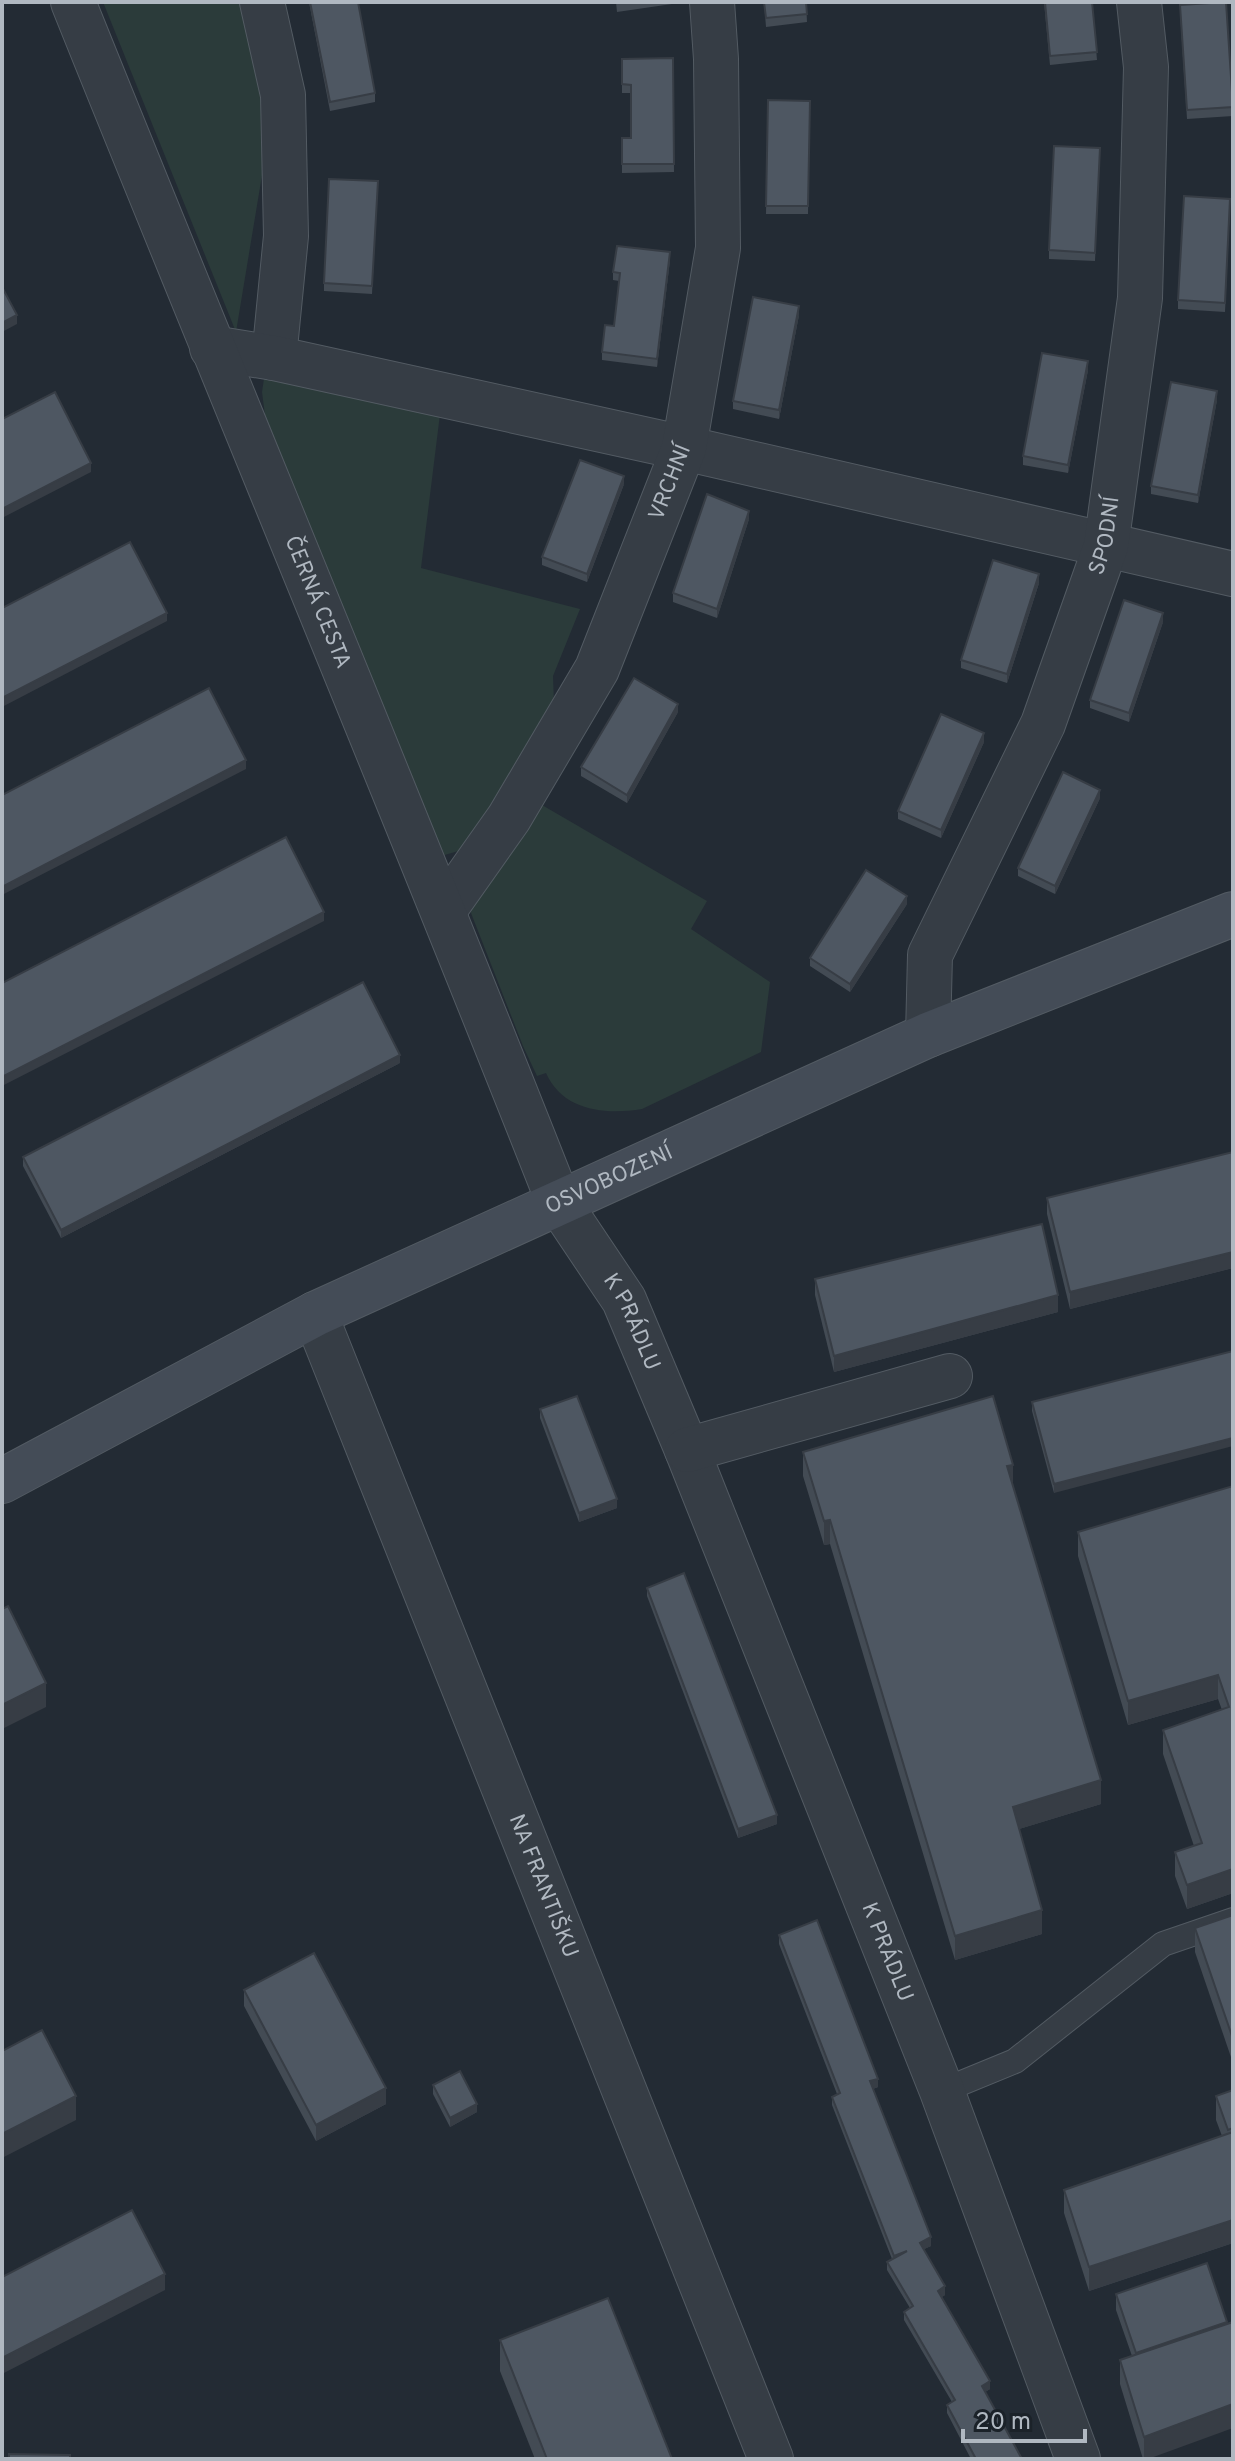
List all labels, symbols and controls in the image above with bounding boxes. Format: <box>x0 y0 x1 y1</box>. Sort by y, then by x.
street label: VRCHNÍ <box>643 438 698 525</box>
street label: SPODNÍ <box>1083 493 1126 579</box>
street label: ČERNÁ CESTA <box>278 531 356 673</box>
street label: OSVOBOZENÍ <box>541 1137 679 1221</box>
street label: K PRÁDLU <box>597 1268 666 1375</box>
street label: NA FRANTIŠKU <box>502 1811 584 1962</box>
street label: K PRÁDLU <box>855 1899 919 2006</box>
scale bar <box>963 2393 1085 2443</box>
text: 20 m <box>975 2408 1031 2438</box>

